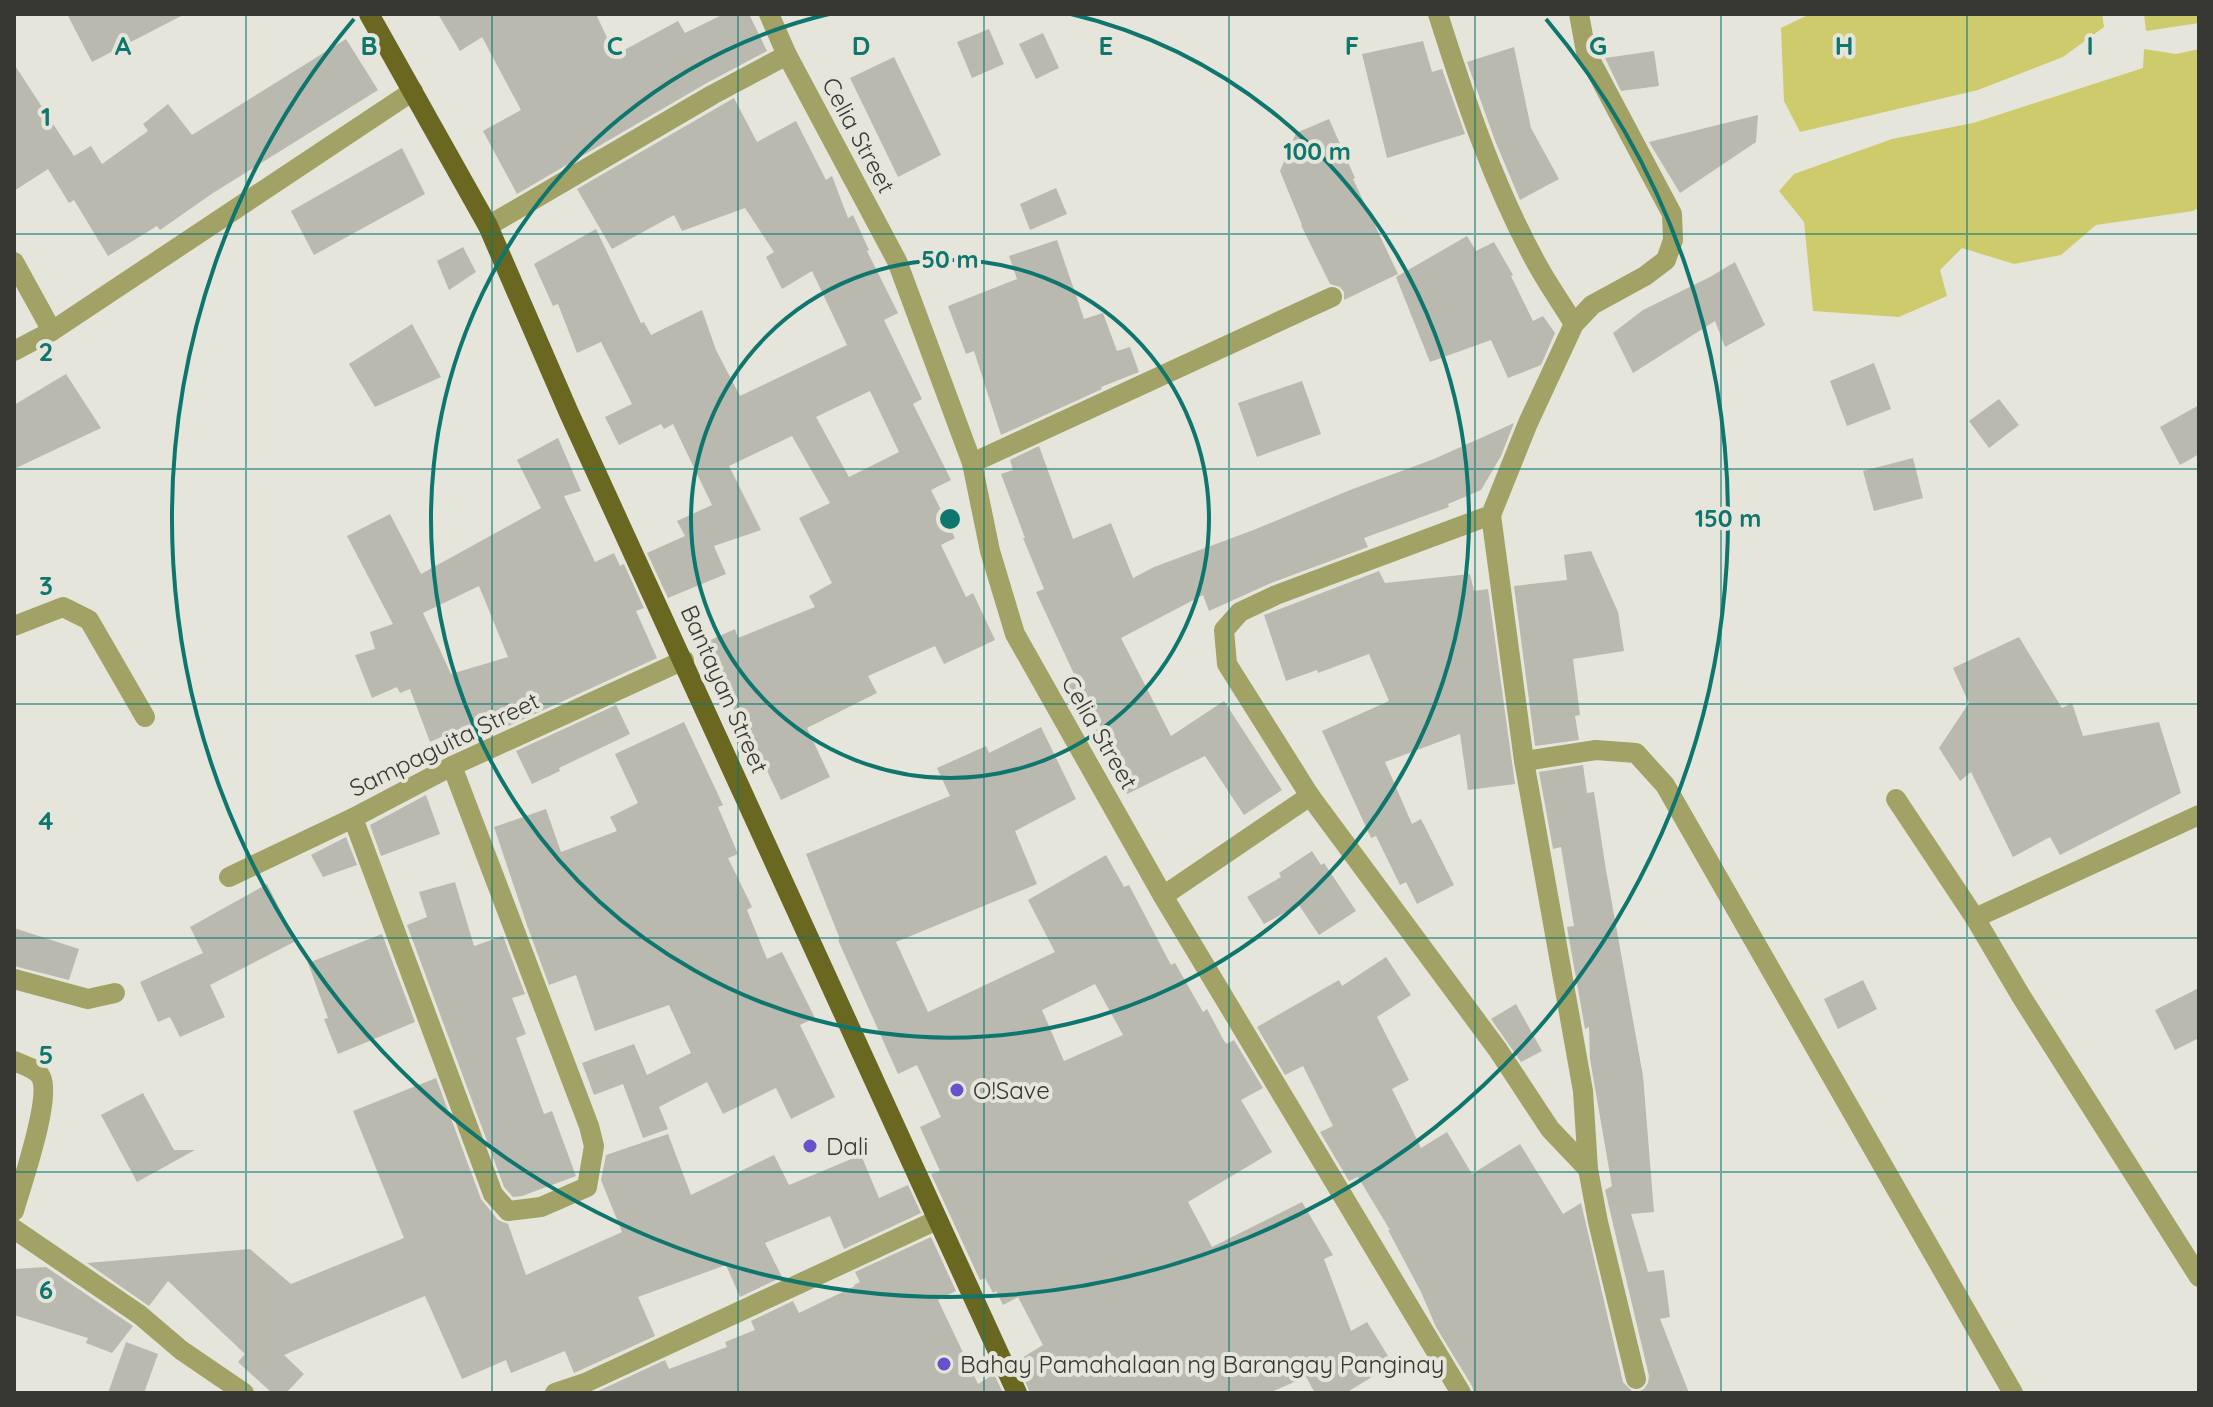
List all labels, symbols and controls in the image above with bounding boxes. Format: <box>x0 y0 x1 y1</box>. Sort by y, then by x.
text: A <box>115 29 132 62</box>
text: B <box>360 29 378 62</box>
text: C <box>607 29 623 62</box>
text: D <box>852 29 870 62</box>
text: E <box>1099 29 1113 62</box>
text: F <box>1345 29 1359 62</box>
text: G <box>1589 29 1607 62</box>
text: H <box>1835 29 1853 62</box>
text: I <box>2086 29 2094 62</box>
street label: Celia Street <box>816 72 902 198</box>
text: 1 <box>41 100 51 133</box>
text: 100 m <box>1283 136 1351 166</box>
text: 50 m <box>921 244 979 274</box>
text: 2 <box>39 335 53 368</box>
text: 150 m <box>1695 503 1761 533</box>
centre of rings <box>936 505 964 533</box>
text: 3 <box>39 569 53 602</box>
street label: Bantayan Street <box>675 600 775 778</box>
street label: Celia Street <box>1055 670 1145 794</box>
street label: Sampaguita Street <box>344 685 544 803</box>
text: 4 <box>38 804 54 837</box>
text: 5 <box>39 1038 53 1071</box>
place label: O!Save <box>973 1075 1050 1105</box>
marker: O!Save <box>948 1081 966 1099</box>
place label: Dali <box>826 1131 868 1161</box>
marker: Dali <box>801 1137 819 1155</box>
text: 6 <box>39 1273 53 1306</box>
place label: Bahay Pamahalaan ng Barangay Panginay <box>960 1349 1444 1379</box>
marker: Bahay Pamahalaan ng Barangay Panginay <box>935 1355 953 1373</box>

